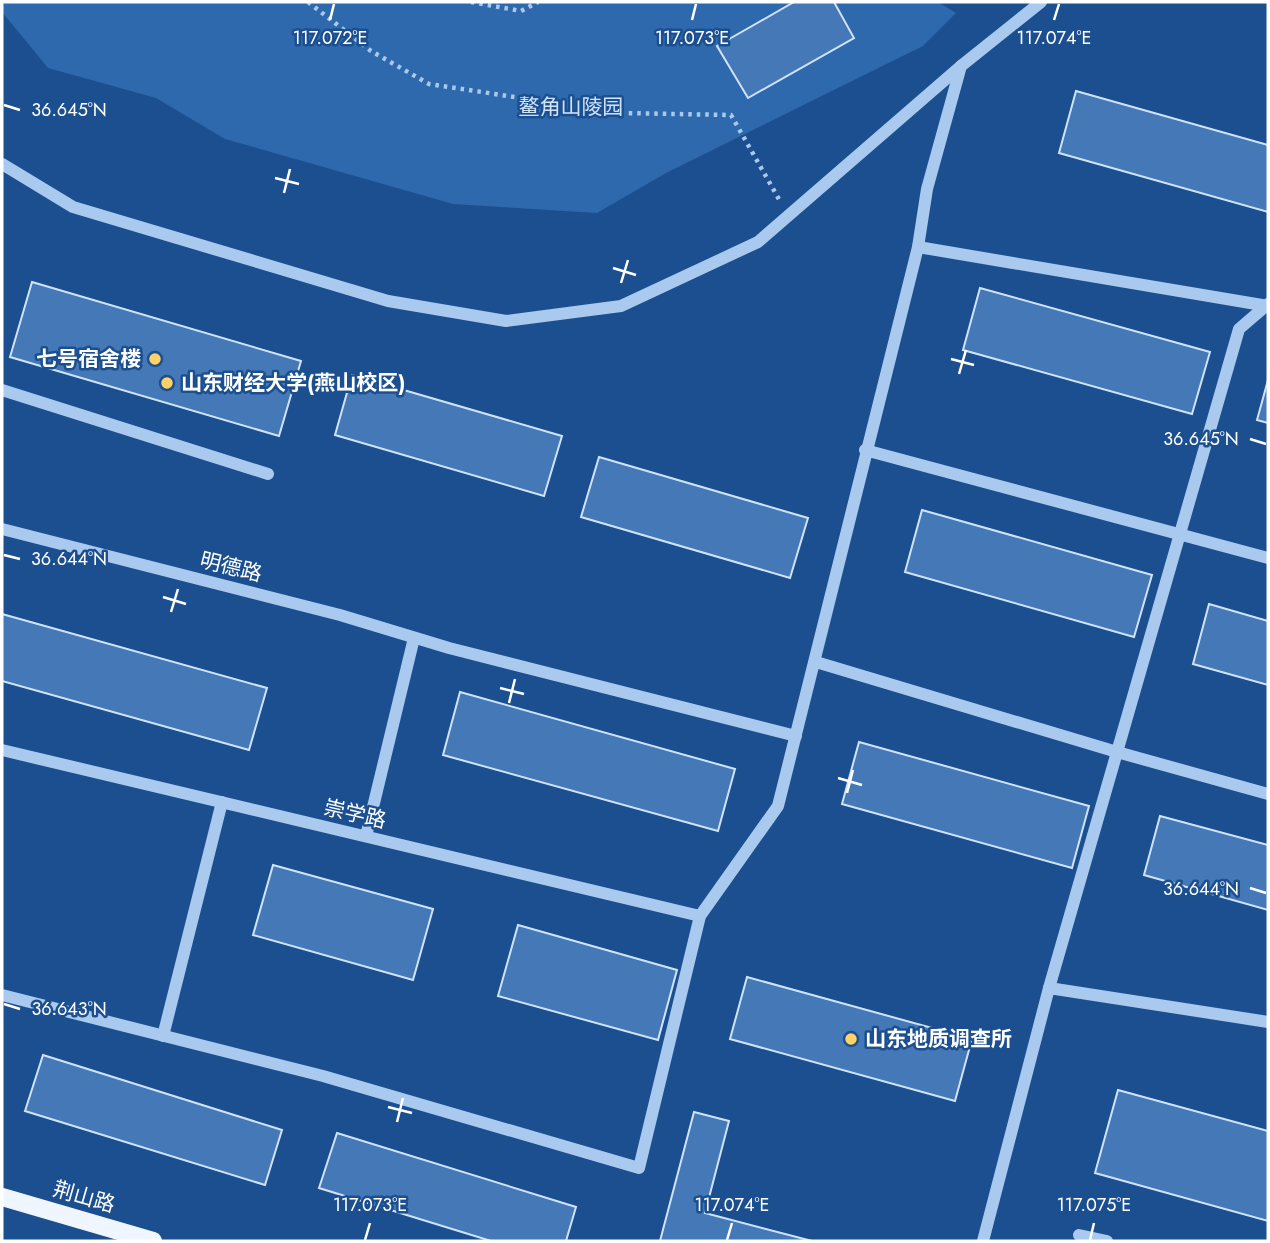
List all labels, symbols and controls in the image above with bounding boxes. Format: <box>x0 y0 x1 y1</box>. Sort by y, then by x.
text: 117.072°E <box>293 25 367 51</box>
text: 117.073°E <box>655 25 729 51</box>
text: 117.074°E <box>1017 25 1091 51</box>
park label: 鳌角山陵园 <box>519 92 624 122</box>
text: 36.645°N <box>31 97 107 123</box>
place label: 七号宿舍楼 <box>36 344 141 374</box>
marker: 七号宿舍楼 <box>147 351 163 367</box>
place label: 山东财经大学(燕山校区) <box>181 368 405 398</box>
marker: 山东财经大学(燕山校区) <box>159 375 175 391</box>
text: 36.645°N <box>1163 426 1239 452</box>
street label: 明德路 <box>197 545 265 589</box>
text: 36.644°N <box>31 546 107 572</box>
street label: 崇学路 <box>321 792 389 836</box>
text: 36.644°N <box>1163 876 1239 902</box>
text: 36.643°N <box>31 996 107 1022</box>
place label: 山东地质调查所 <box>865 1024 1012 1054</box>
marker: 山东地质调查所 <box>843 1031 859 1047</box>
street label: 荆山路 <box>50 1174 118 1220</box>
text: 117.073°E <box>333 1192 407 1218</box>
text: 117.074°E <box>695 1192 769 1218</box>
text: 117.075°E <box>1057 1192 1131 1218</box>

